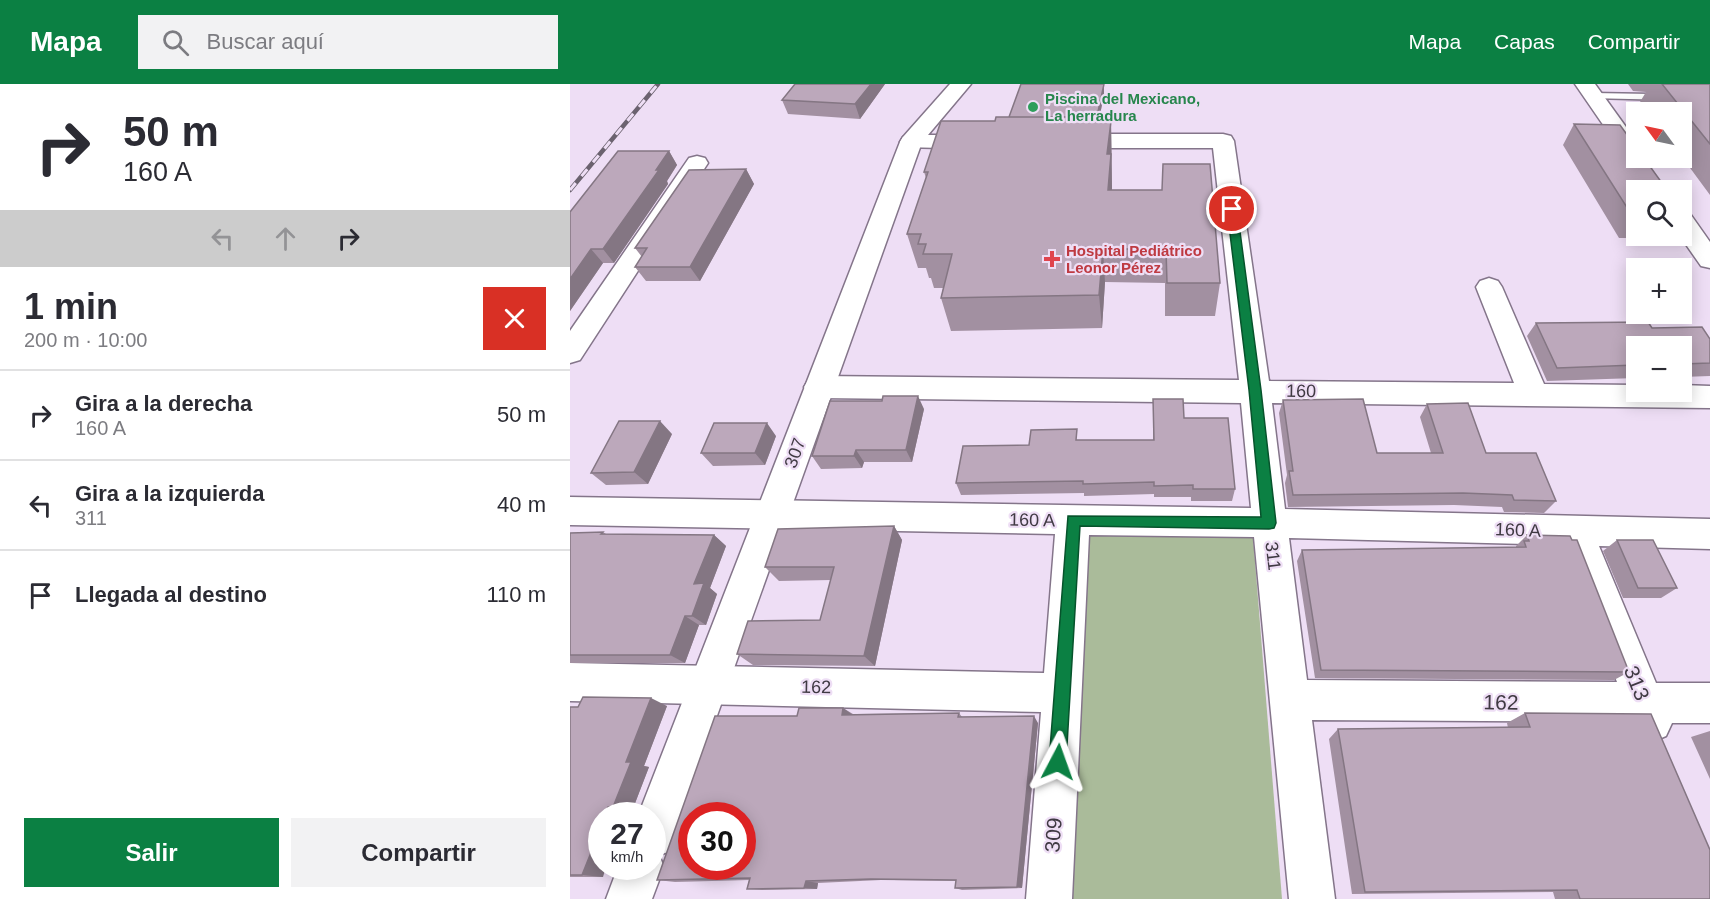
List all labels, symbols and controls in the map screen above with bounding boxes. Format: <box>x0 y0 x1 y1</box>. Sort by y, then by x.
search box <box>138 15 558 69</box>
text: Mapa <box>30 26 102 57</box>
icon: search <box>159 26 192 59</box>
text: Buscar aquí <box>207 29 324 54</box>
text: Mapa <box>1409 30 1461 53</box>
text: Capas <box>1494 30 1555 53</box>
text: Compartir <box>1588 30 1680 53</box>
place label: Piscina del Mexicano, La herradura <box>1045 90 1200 124</box>
marker: Piscina del Mexicano, La herradura <box>1026 100 1040 114</box>
north arrow <box>1626 102 1692 168</box>
map controls <box>1626 102 1692 402</box>
icon: right <box>24 108 102 186</box>
text: 50 m <box>123 108 219 155</box>
text: 160 A <box>123 157 192 187</box>
button: search <box>1626 180 1692 246</box>
pin <box>1206 183 1257 234</box>
icon: arrive <box>1215 192 1248 225</box>
icon: left <box>206 222 239 255</box>
icon: ahead <box>269 222 302 255</box>
icon: right <box>332 222 365 255</box>
place label: Hospital Pediátrico Leonor Pérez <box>1066 242 1202 276</box>
marker: Hospital Pediátrico Leonor Pérez <box>1043 250 1061 268</box>
button: + <box>1626 258 1692 324</box>
text: 1 min <box>24 286 118 327</box>
button: close <box>483 287 546 350</box>
text: 200 m · 10:00 <box>24 329 147 351</box>
button: − <box>1626 336 1692 402</box>
street label: 160 <box>1286 381 1316 401</box>
text: Gira a la derecha <box>75 391 252 416</box>
icon: right <box>24 399 57 432</box>
text: 50 m <box>497 402 546 427</box>
text: 160 A <box>75 417 126 439</box>
street label: 307 <box>780 435 810 471</box>
text: Gira a la izquierda <box>75 481 265 506</box>
icon: left <box>24 489 57 522</box>
text: 40 m <box>497 492 546 517</box>
text: 311 <box>75 507 107 529</box>
street label: 160 A <box>1009 510 1055 530</box>
street label: 160 A <box>1495 519 1541 541</box>
street label: 311 <box>1261 541 1285 571</box>
icon: arrive <box>24 579 57 612</box>
text: Llegada al destino <box>75 582 267 607</box>
text: 110 m <box>486 582 546 607</box>
street label: 313 <box>1620 662 1654 704</box>
street label: 162 <box>801 677 831 697</box>
street label: 162 <box>1483 690 1519 714</box>
position arrow <box>1026 730 1090 794</box>
speed limit sign: 30 <box>678 802 756 880</box>
text: 27 <box>610 817 644 850</box>
street label: 309 <box>1040 817 1066 853</box>
button: Salir <box>24 818 279 887</box>
button: Compartir <box>291 818 546 887</box>
text: km/h <box>611 848 643 865</box>

